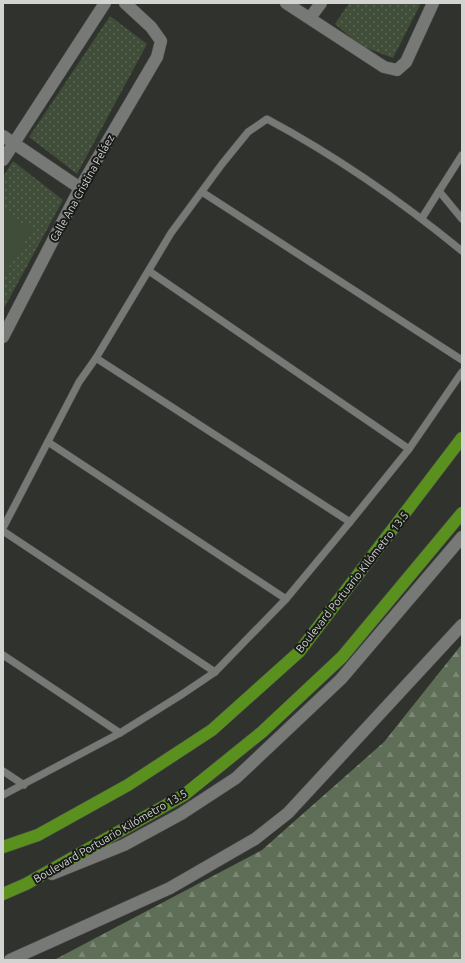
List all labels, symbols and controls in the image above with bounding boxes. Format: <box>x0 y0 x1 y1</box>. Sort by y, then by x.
street label: Calle Ana Cristina Peláez <box>48 132 116 244</box>
street label: Boulevard Portuario Kilómetro 13.5 <box>293 509 411 655</box>
street label: Boulevard Portuario Kilómetro 13.5 <box>31 787 189 885</box>

